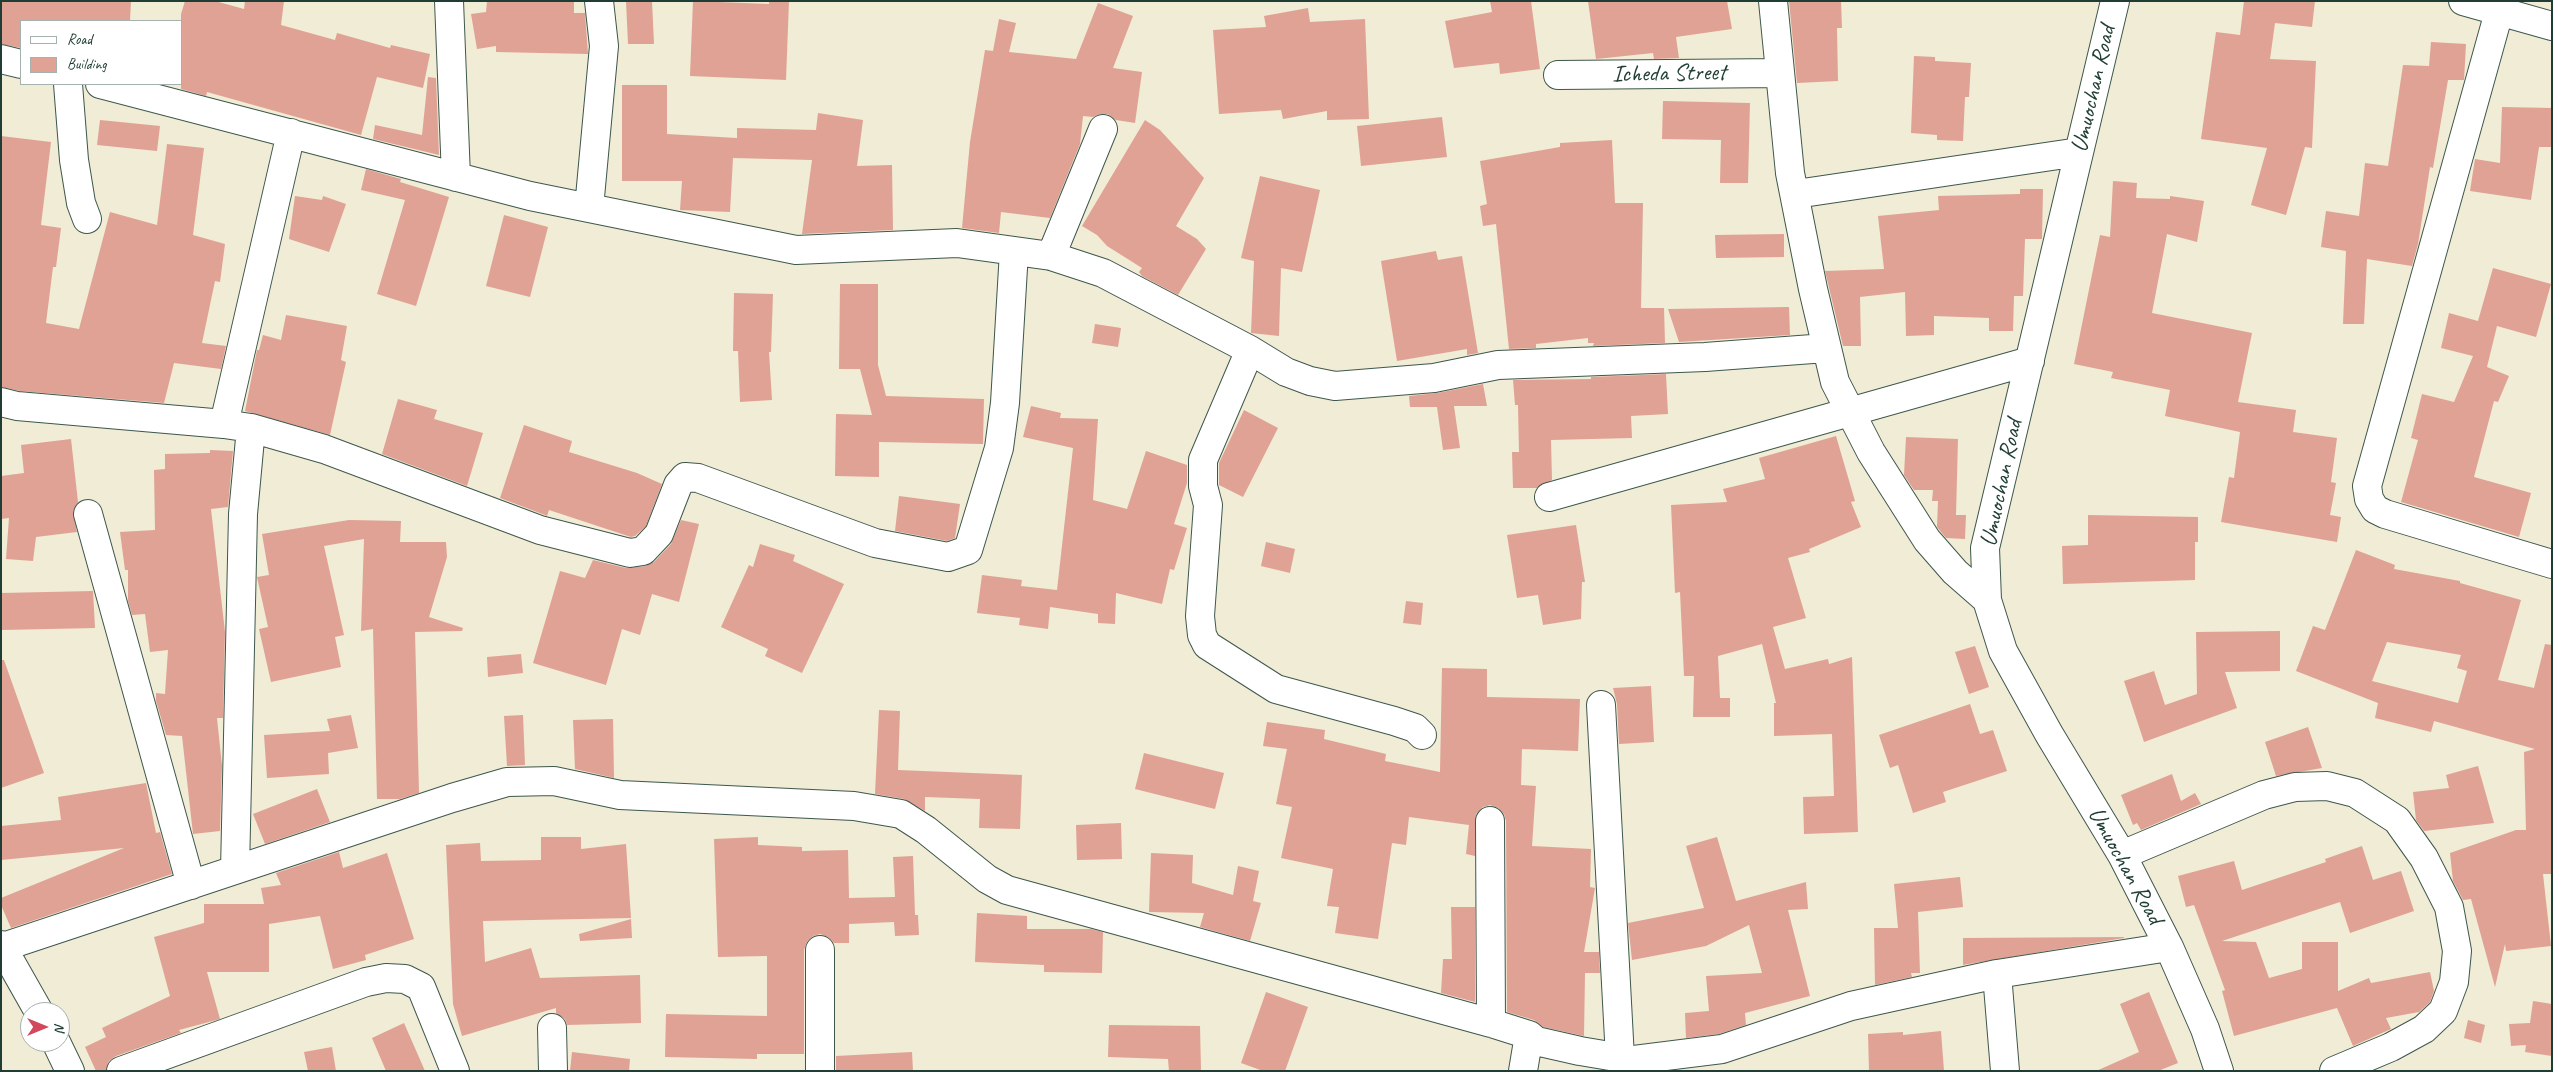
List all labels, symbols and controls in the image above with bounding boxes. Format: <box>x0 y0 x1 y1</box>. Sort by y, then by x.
legend <box>20 20 182 85</box>
street label: Umuochan Road <box>2065 23 2123 155</box>
text: Road <box>67 30 92 49</box>
text: Building <box>67 55 106 74</box>
street label: Icheda Street <box>1612 59 1726 89</box>
street label: Umuochan Road <box>1975 417 2029 549</box>
street label: Umuochan Road <box>2081 803 2169 929</box>
north arrow <box>20 1002 70 1052</box>
text: N <box>51 1023 68 1031</box>

